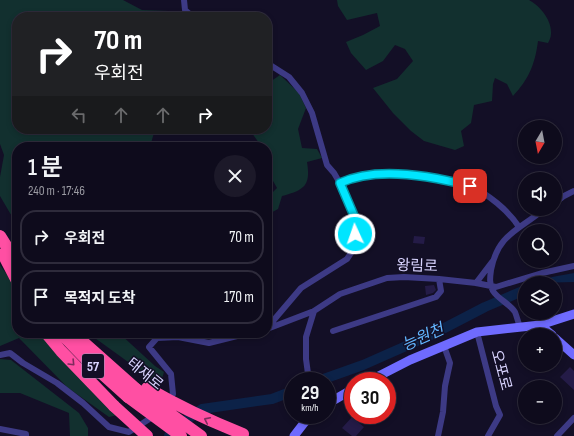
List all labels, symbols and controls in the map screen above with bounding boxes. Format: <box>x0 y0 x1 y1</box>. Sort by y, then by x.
text: 70 m <box>94 24 142 57</box>
icon: right <box>28 28 80 80</box>
text: 우회전 <box>94 63 144 84</box>
icon: left <box>68 104 90 126</box>
icon: ahead <box>110 104 132 126</box>
icon: ahead <box>152 104 174 126</box>
icon: right <box>194 104 216 126</box>
north arrow <box>518 120 562 164</box>
map controls <box>518 120 562 424</box>
text: 1 분 <box>28 153 63 182</box>
button: close <box>214 155 256 197</box>
pin <box>453 169 487 203</box>
button: sound <box>518 172 562 216</box>
icon: arrive <box>459 175 481 197</box>
text: 240 m · 17:46 <box>28 183 85 199</box>
position arrow <box>334 213 376 255</box>
button: search <box>518 224 562 268</box>
icon: right <box>30 226 52 248</box>
text: 70 m <box>229 228 254 247</box>
text: 우회전 <box>64 229 105 248</box>
street label: 왕림로 <box>396 256 438 276</box>
button: layers <box>518 276 562 320</box>
icon: arrive <box>30 286 52 308</box>
text: 170 m <box>224 288 254 307</box>
text: 목적지 도착 <box>64 289 135 308</box>
water label: 능원천 <box>399 319 449 356</box>
button: + <box>518 328 562 372</box>
street label: 오포로 <box>486 348 516 392</box>
road number: 57 <box>82 354 104 378</box>
street label: 태재로 <box>123 354 167 394</box>
one-way arrow <box>67 358 74 365</box>
speed limit sign: 30 <box>344 372 396 424</box>
button: − <box>518 380 562 424</box>
text: 29 <box>301 381 319 405</box>
text: km/h <box>301 402 319 414</box>
one-way arrow <box>204 417 212 425</box>

